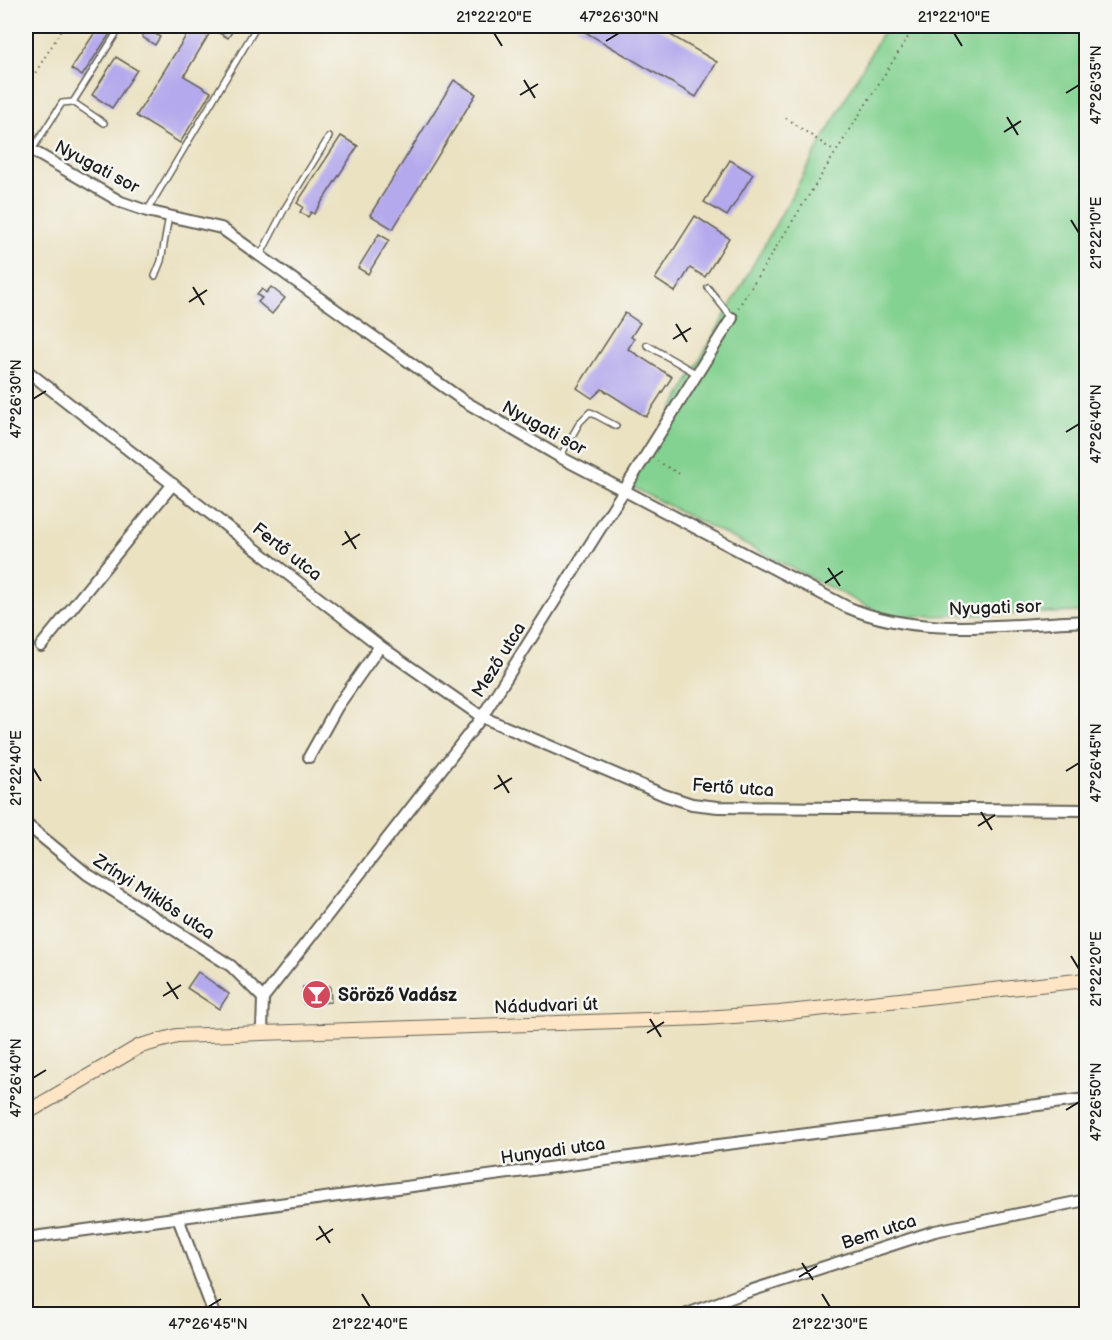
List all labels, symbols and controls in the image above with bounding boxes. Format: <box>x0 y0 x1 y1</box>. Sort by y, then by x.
text: 21°22'20"E <box>456 8 532 27</box>
text: 47°26'30"N <box>579 8 659 27</box>
text: 21°22'10"E <box>918 8 990 27</box>
text: 47°26'35"N <box>1087 45 1106 125</box>
street label: Nyugati sor <box>51 136 143 198</box>
text: 21°22'10"E <box>1087 197 1106 269</box>
text: 47°26'30"N <box>7 359 26 439</box>
text: 47°26'40"N <box>1087 384 1106 464</box>
street label: Nyugati sor <box>498 396 590 460</box>
street label: Fertő utca <box>248 518 326 586</box>
street label: Nyugati sor <box>948 596 1042 620</box>
street label: Mező utca <box>468 619 530 701</box>
text: 47°26'45"N <box>1087 723 1106 803</box>
text: 21°22'40"E <box>7 730 26 806</box>
street label: Fertő utca <box>691 775 775 801</box>
street label: Zrínyi Miklós utca <box>89 849 219 944</box>
text: 21°22'20"E <box>1087 931 1106 1007</box>
bar icon: Söröző Vadász <box>301 979 333 1011</box>
place label: Söröző Vadász <box>338 985 457 1006</box>
street label: Nádudvari út <box>494 994 599 1018</box>
text: 47°26'40"N <box>7 1038 26 1118</box>
text: 47°26'50"N <box>1087 1062 1106 1142</box>
street label: Hunyadi utca <box>499 1133 607 1169</box>
street label: Bem utca <box>839 1210 919 1254</box>
text: 47°26'45"N <box>168 1315 248 1334</box>
text: 21°22'40"E <box>332 1315 408 1334</box>
text: 21°22'30"E <box>792 1315 868 1334</box>

